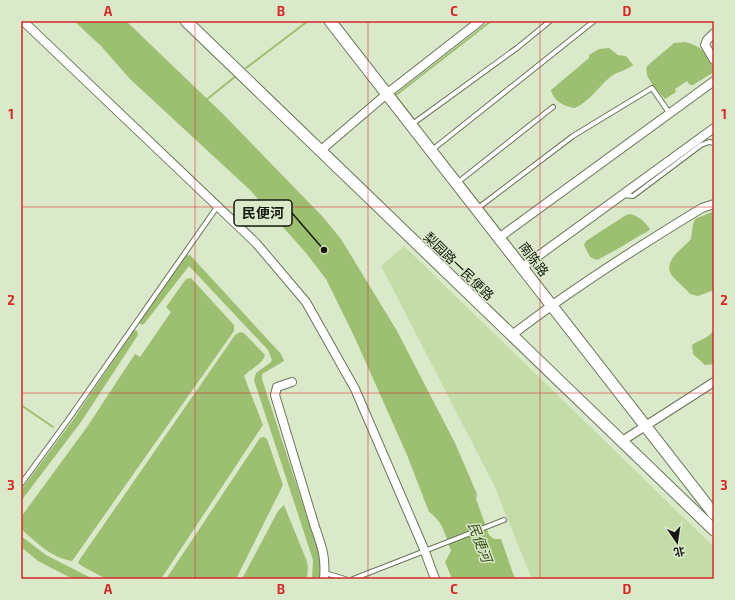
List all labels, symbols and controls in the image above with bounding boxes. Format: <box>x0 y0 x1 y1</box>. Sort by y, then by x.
text: A <box>104 3 113 19</box>
text: B <box>277 3 285 19</box>
text: C <box>450 3 458 19</box>
text: D <box>623 3 632 19</box>
text: 1 <box>8 106 14 122</box>
text: 1 <box>721 106 727 122</box>
callout: 民便河 <box>234 200 292 226</box>
text: 民便河 <box>242 204 284 221</box>
street label: 梨园路一民便路 <box>421 229 497 303</box>
street label: 南陈路 <box>516 239 552 279</box>
text: 2 <box>7 292 15 308</box>
text: 2 <box>720 292 728 308</box>
text: 3 <box>7 477 15 493</box>
text: 3 <box>720 477 728 493</box>
water label: 民便河 <box>465 519 497 567</box>
north arrow <box>657 522 697 562</box>
text: 北 <box>673 545 686 560</box>
text: A <box>104 581 113 597</box>
text: B <box>277 581 285 597</box>
text: C <box>450 581 458 597</box>
text: D <box>623 581 632 597</box>

